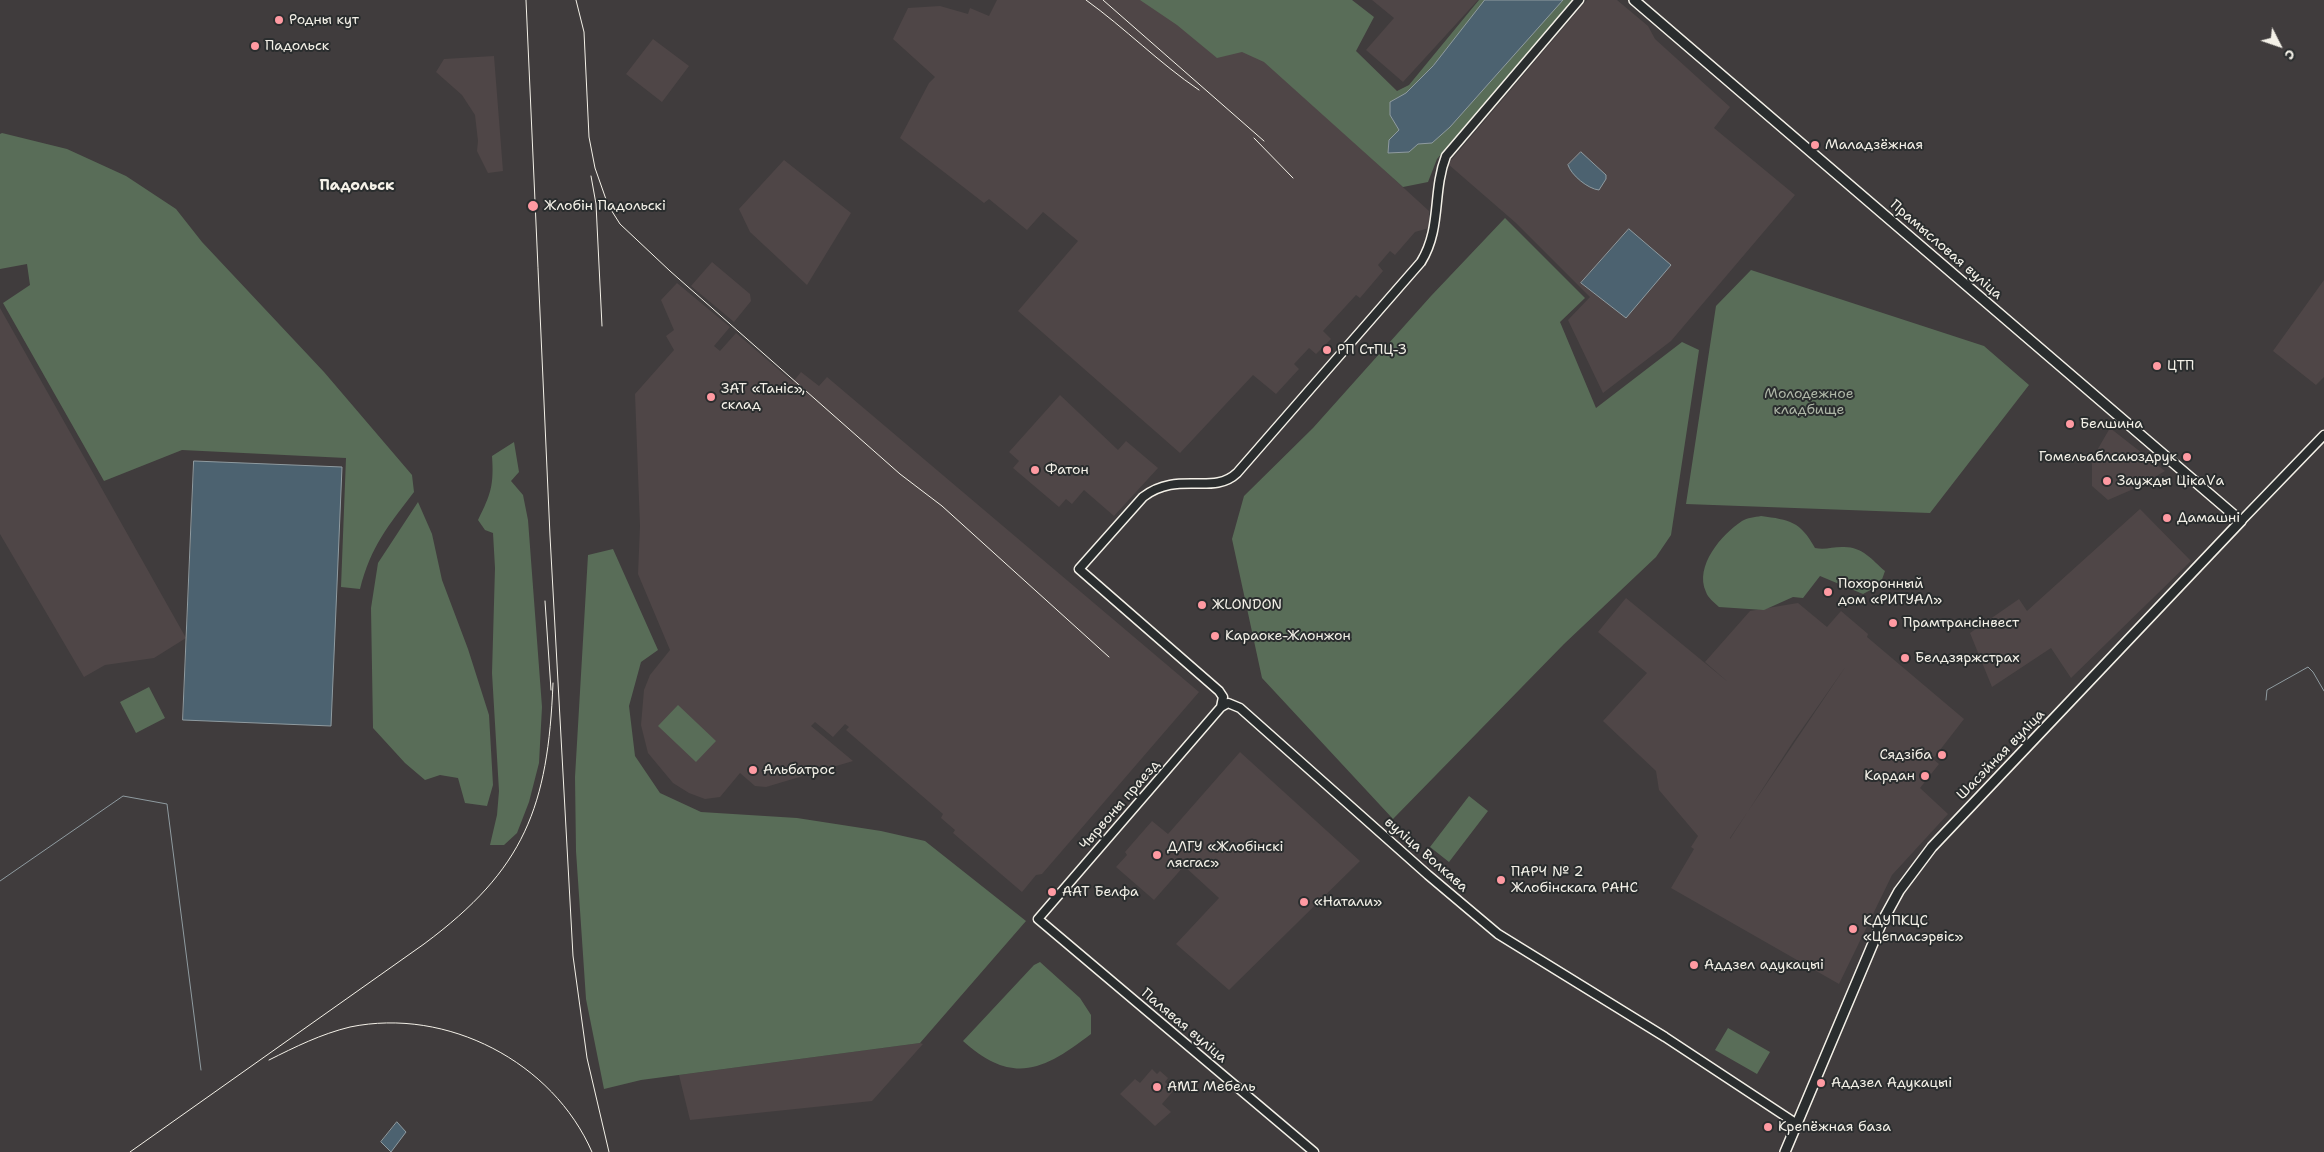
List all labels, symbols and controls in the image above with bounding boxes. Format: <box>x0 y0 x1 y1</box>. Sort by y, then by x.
place label: Родны кут <box>289 12 359 28</box>
marker: Родны кут <box>273 14 285 26</box>
north arrow <box>2254 20 2304 70</box>
place label: Падольск <box>265 38 329 54</box>
marker: Падольск <box>249 40 261 52</box>
text: С <box>2281 46 2300 64</box>
place label: Маладзёжная <box>1825 137 1923 153</box>
marker: Маладзёжная <box>1809 139 1821 151</box>
district label: Падольск <box>319 177 395 195</box>
street label: Прамысловая вуліца <box>1886 197 2006 303</box>
place label: Жлобін Падольскі <box>544 198 666 214</box>
marker: Жлобін Падольскі <box>526 199 540 213</box>
place label: РП СтПЦ-3 <box>1337 342 1407 358</box>
marker: РП СтПЦ-3 <box>1321 344 1333 356</box>
place label: ЦТП <box>2167 358 2194 374</box>
marker: ЦТП <box>2151 360 2163 372</box>
place label: ЗАТ «Таніс», склад <box>721 381 805 414</box>
park label: Молодежное кладбище <box>1764 386 1854 418</box>
marker: ЗАТ «Таніс», склад <box>705 391 717 403</box>
place label: Белшина <box>2080 416 2143 432</box>
marker: Белшина <box>2064 418 2076 430</box>
place label: Гомельаблсаюздрук <box>2039 449 2177 465</box>
marker: Гомельаблсаюздрук <box>2181 451 2193 463</box>
place label: Фатон <box>1045 462 1089 478</box>
marker: Фатон <box>1029 464 1041 476</box>
place label: Заужды ЦікаVа <box>2117 473 2224 489</box>
marker: Заужды ЦікаVа <box>2101 475 2113 487</box>
place label: Дамашні <box>2177 510 2240 526</box>
marker: Дамашні <box>2161 512 2173 524</box>
place label: Похоронный дом «РИТУАЛ» <box>1838 576 1942 608</box>
marker: Похоронный дом «РИТУАЛ» <box>1822 586 1834 598</box>
place label: ЖLONDON <box>1212 597 1282 613</box>
marker: ЖLONDON <box>1196 599 1208 611</box>
place label: Прамтрансінвест <box>1903 615 2019 631</box>
marker: Прамтрансінвест <box>1887 617 1899 629</box>
place label: Караоке-Жлонжон <box>1225 628 1351 644</box>
marker: Караоке-Жлонжон <box>1209 630 1221 642</box>
place label: Белдзяржстрах <box>1915 650 2020 666</box>
marker: Белдзяржстрах <box>1899 652 1911 664</box>
street label: Шасэйная вуліца <box>1954 706 2048 804</box>
place label: Сядзіба <box>1879 747 1932 763</box>
marker: Сядзіба <box>1936 749 1948 761</box>
street label: Чырвоны праезд <box>1076 757 1164 853</box>
place label: Альбатрос <box>763 762 835 778</box>
marker: Альбатрос <box>747 764 759 776</box>
place label: Кардан <box>1864 768 1915 784</box>
marker: Кардан <box>1919 770 1931 782</box>
street label: вуліца Волкава <box>1381 814 1471 896</box>
place label: ДЛГУ «Жлобінскі лясгас» <box>1167 839 1283 872</box>
marker: ДЛГУ «Жлобінскі лясгас» <box>1151 849 1163 861</box>
place label: ПАРЧ № 2 Жлобінскага РАНС <box>1511 864 1638 896</box>
marker: ПАРЧ № 2 Жлобінскага РАНС <box>1495 874 1507 886</box>
place label: ААТ Белфа <box>1062 884 1139 900</box>
marker: ААТ Белфа <box>1046 886 1058 898</box>
place label: «Натали» <box>1314 894 1382 910</box>
marker: «Натали» <box>1298 896 1310 908</box>
place label: КДУПКЦС «Цепласэрвіс» <box>1863 913 1963 946</box>
marker: КДУПКЦС «Цепласэрвіс» <box>1847 923 1859 935</box>
place label: Аддзел адукацыі <box>1704 957 1824 973</box>
marker: Аддзел адукацыі <box>1688 959 1700 971</box>
street label: Палявая вуліца <box>1138 985 1230 1067</box>
place label: Аддзел Адукацыі <box>1831 1075 1952 1091</box>
marker: Аддзел Адукацыі <box>1815 1077 1827 1089</box>
place label: AMI Мебель <box>1167 1079 1256 1095</box>
marker: AMI Мебель <box>1151 1081 1163 1093</box>
place label: Крепёжная база <box>1778 1119 1891 1135</box>
marker: Крепёжная база <box>1762 1121 1774 1133</box>

